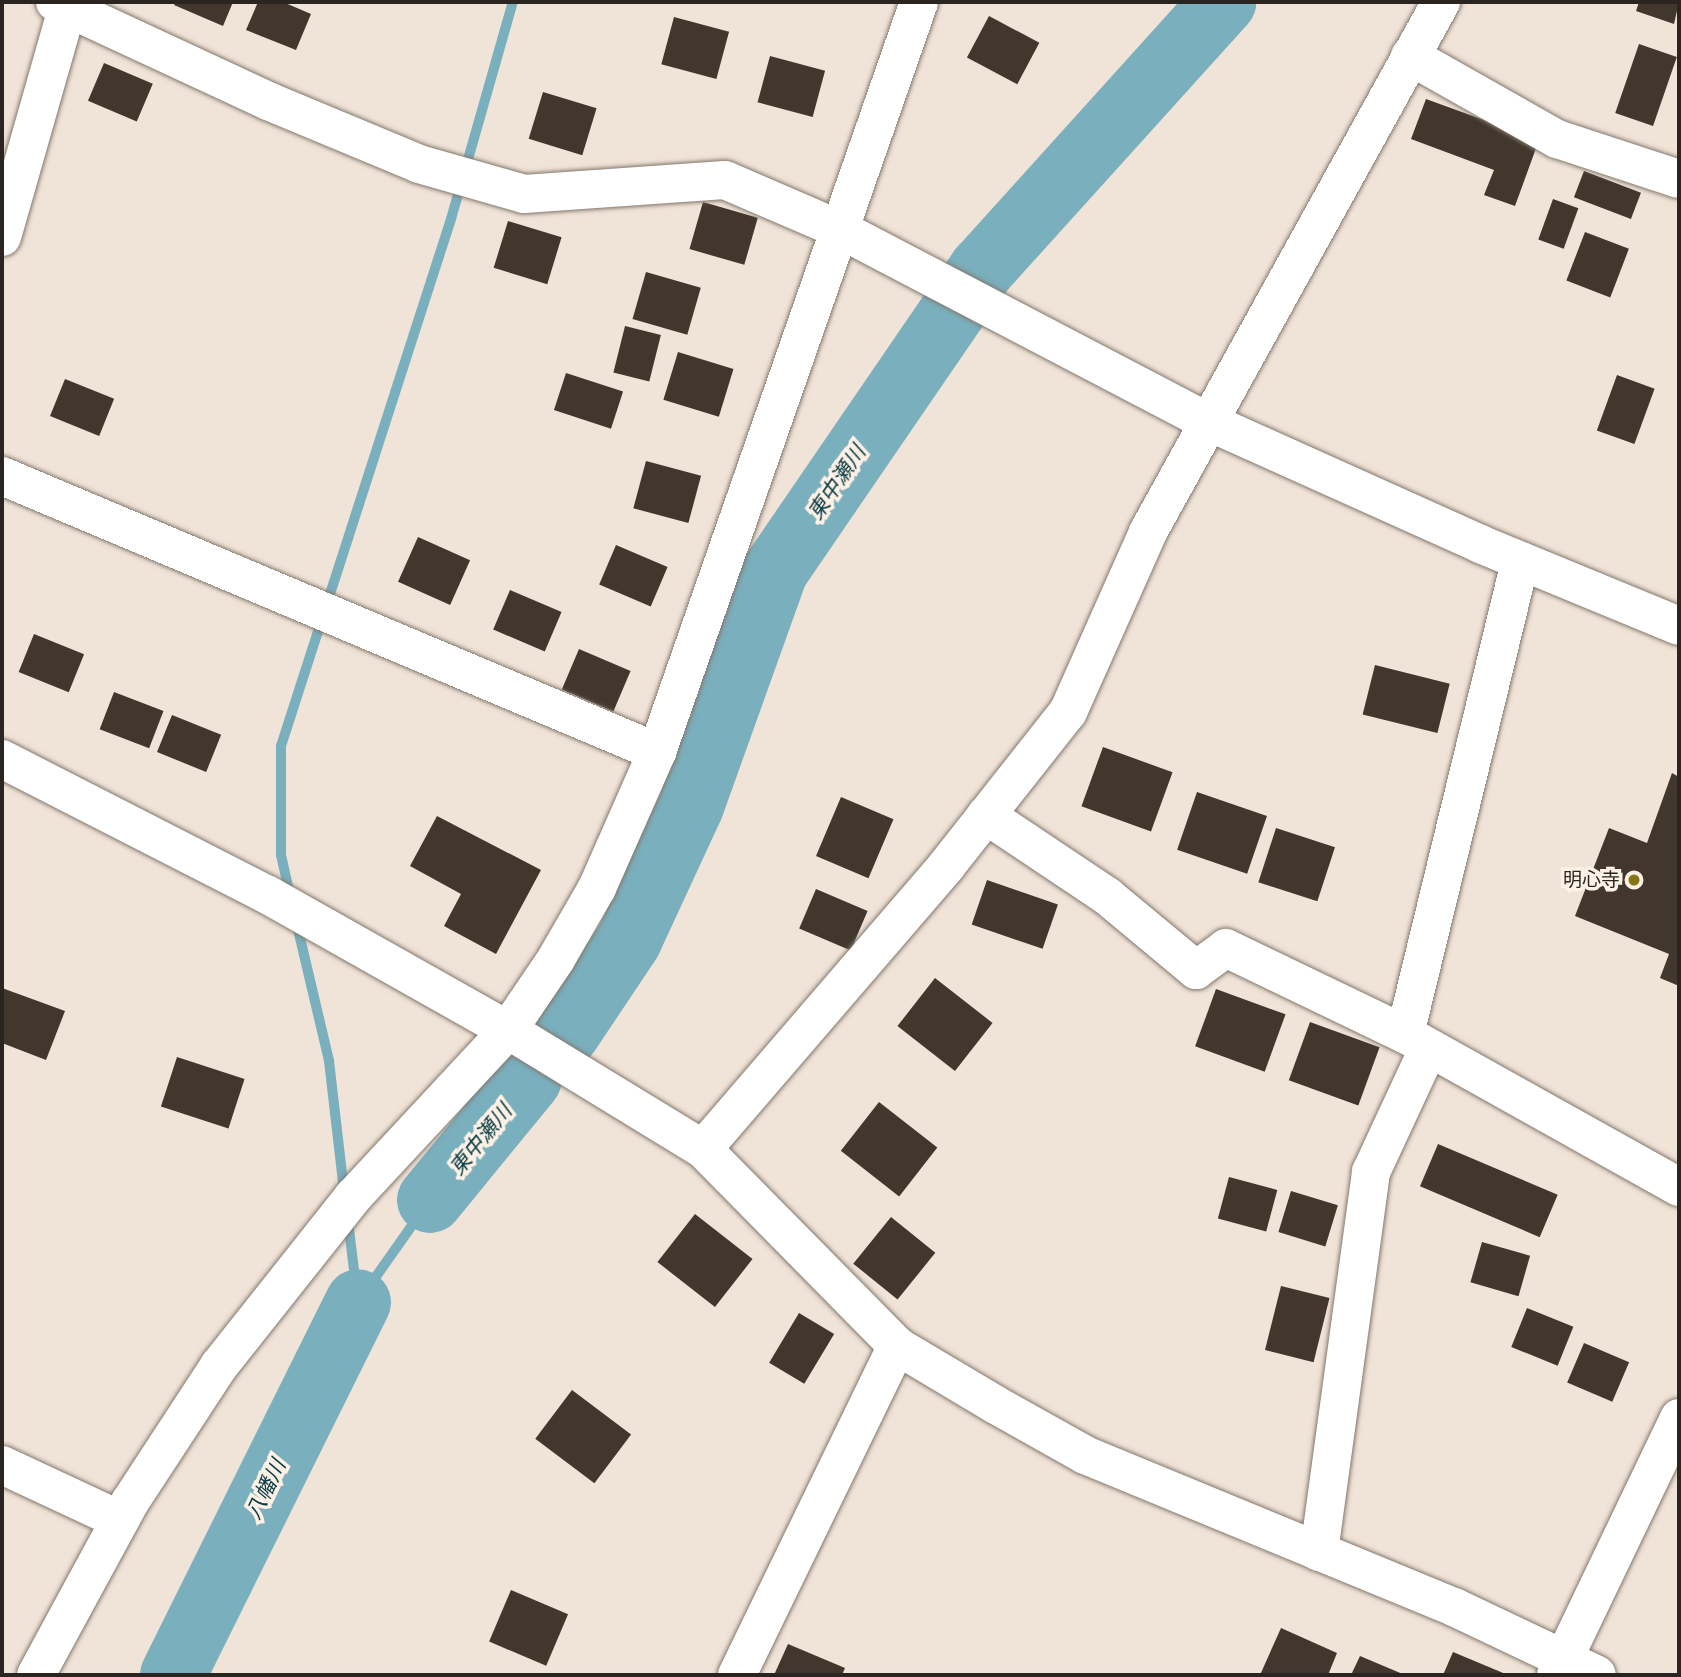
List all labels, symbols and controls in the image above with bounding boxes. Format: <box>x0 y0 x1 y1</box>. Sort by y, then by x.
water label: 東中瀬川 <box>802 440 870 524</box>
place label: 明心寺 <box>1563 869 1620 891</box>
marker: 明心寺 <box>1626 872 1642 888</box>
water label: 東中瀬川 <box>444 1098 516 1180</box>
water label: 八幡川 <box>240 1455 290 1523</box>

